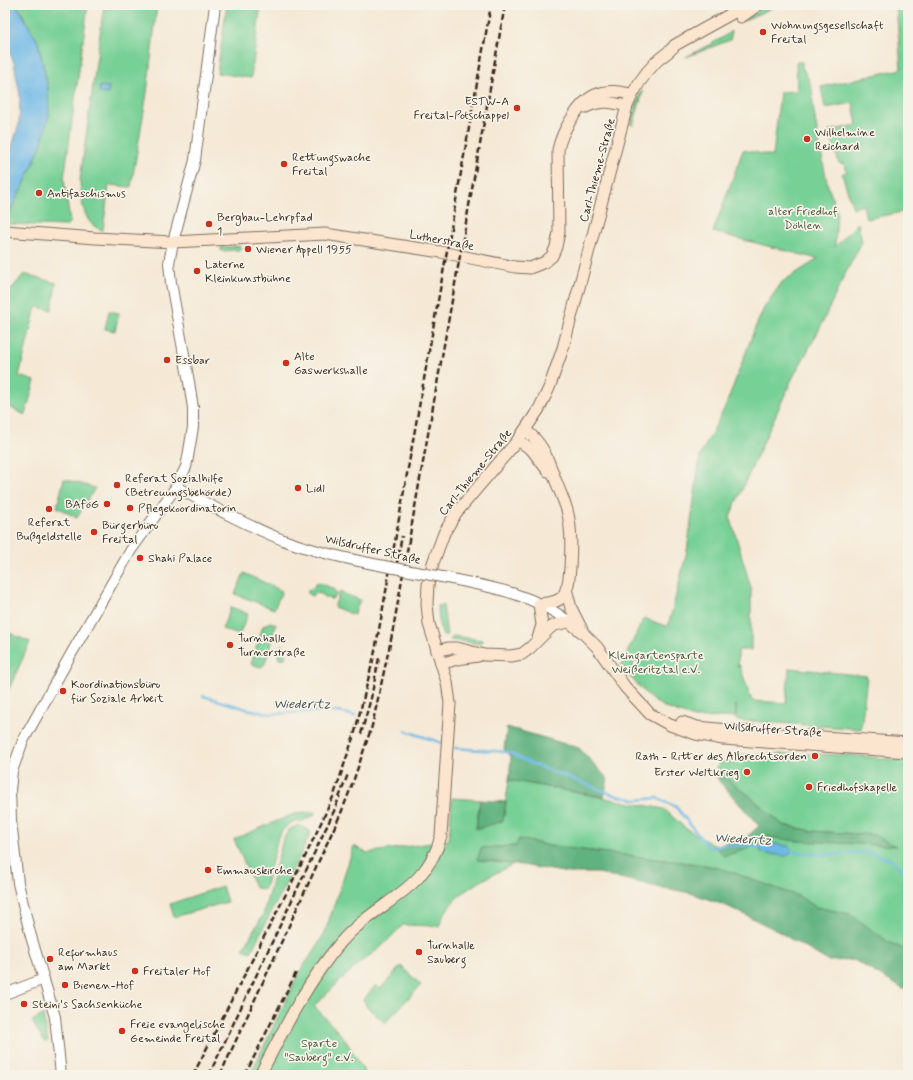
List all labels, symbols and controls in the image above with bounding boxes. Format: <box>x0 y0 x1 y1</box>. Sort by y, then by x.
place label: Wohnungsgesellschaft Freital <box>771 18 884 48</box>
marker: Wohnungsgesellschaft Freital <box>758 27 768 37</box>
place label: ESTW-A Freital-Potschappel <box>414 94 509 124</box>
marker: ESTW-A Freital-Potschappel <box>512 103 522 113</box>
street label: Carl-Thieme-Straße <box>576 116 620 224</box>
place label: Wilhelmine Reichard <box>815 125 875 155</box>
marker: Wilhelmine Reichard <box>802 134 812 144</box>
place label: Rettungswache Freital <box>292 150 371 180</box>
marker: Rettungswache Freital <box>279 159 289 169</box>
place label: Antifaschismus <box>47 186 126 202</box>
marker: Antifaschismus <box>34 188 44 198</box>
park label: alter Friedhof Döhlen <box>768 204 838 234</box>
place label: Bergbau-Lehrpfad 1 <box>217 210 313 240</box>
marker: Bergbau-Lehrpfad 1 <box>204 219 214 229</box>
street label: Lutherstraße <box>408 227 476 255</box>
place label: Wiener Appell 1955 <box>256 242 352 258</box>
marker: Wiener Appell 1955 <box>243 244 253 254</box>
place label: Laterne Kleinkunstbühne <box>205 257 291 287</box>
marker: Laterne Kleinkunstbühne <box>192 266 202 276</box>
place label: Alte Gaswerkshalle <box>294 349 368 379</box>
place label: Essbar <box>175 353 210 369</box>
marker: Essbar <box>162 355 172 365</box>
marker: Alte Gaswerkshalle <box>281 358 291 368</box>
street label: Carl-Thieme-Straße <box>436 426 516 519</box>
place label: Referat Sozialhilfe (Betreuungsbehörde) <box>125 471 232 502</box>
marker: Referat Sozialhilfe (Betreuungsbehörde) <box>112 480 122 490</box>
place label: Lidl <box>306 481 325 497</box>
marker: Lidl <box>293 483 303 493</box>
place label: BAföG <box>65 497 99 513</box>
marker: BAföG <box>102 499 112 509</box>
place label: Pflegekoordinatorin <box>138 501 236 517</box>
marker: Pflegekoordinatorin <box>125 503 135 513</box>
marker: Referat Bußgeldstelle <box>44 504 54 514</box>
place label: Referat Bußgeldstelle <box>16 515 82 545</box>
place label: Bürgerbüro Freital <box>102 518 159 548</box>
marker: Bürgerbüro Freital <box>89 527 99 537</box>
street label: Wilsdruffer Straße <box>323 531 422 569</box>
place label: Shahi Palace <box>148 551 212 567</box>
marker: Shahi Palace <box>135 553 145 563</box>
place label: Turnhalle Turnerstraße <box>238 631 306 661</box>
marker: Turnhalle Turnerstraße <box>225 640 235 650</box>
park label: Kleingartensparte Weißeritztal e.V. <box>608 648 704 678</box>
place label: Koordinationsbüro für Soziale Arbeit <box>71 677 164 707</box>
marker: Koordinationsbüro für Soziale Arbeit <box>58 686 68 696</box>
water label: Wiederitz <box>274 696 330 713</box>
street label: Wilsdruffer Straße <box>724 719 822 741</box>
place label: Rath - Ritter des Albrechtsorden <box>636 749 807 765</box>
marker: Rath - Ritter des Albrechtsorden <box>810 751 820 761</box>
place label: Erster Weltkrieg <box>654 765 739 781</box>
marker: Erster Weltkrieg <box>742 767 752 777</box>
place label: Friedhofskapelle <box>817 780 897 796</box>
marker: Friedhofskapelle <box>804 782 814 792</box>
water label: Wiederitz <box>714 830 772 849</box>
place label: Emmauskirche <box>216 863 292 879</box>
marker: Emmauskirche <box>203 865 213 875</box>
place label: Turnhalle Sauberg <box>427 938 475 969</box>
place label: Reformhaus am Markt <box>58 945 118 975</box>
marker: Turnhalle Sauberg <box>414 947 424 957</box>
marker: Reformhaus am Markt <box>45 954 55 964</box>
place label: Freitaler Hof <box>143 964 211 980</box>
marker: Freitaler Hof <box>130 966 140 976</box>
place label: Bienen-Hof <box>73 978 134 994</box>
marker: Bienen-Hof <box>60 980 70 990</box>
place label: Steini's Sachsenküche <box>32 997 142 1013</box>
marker: Steini's Sachsenküche <box>19 999 29 1009</box>
place label: Freie evangelische Gemeinde Freital <box>130 1017 225 1047</box>
marker: Freie evangelische Gemeinde Freital <box>117 1026 127 1036</box>
park label: Sparte "Sauberg" e.V. <box>284 1036 354 1067</box>

